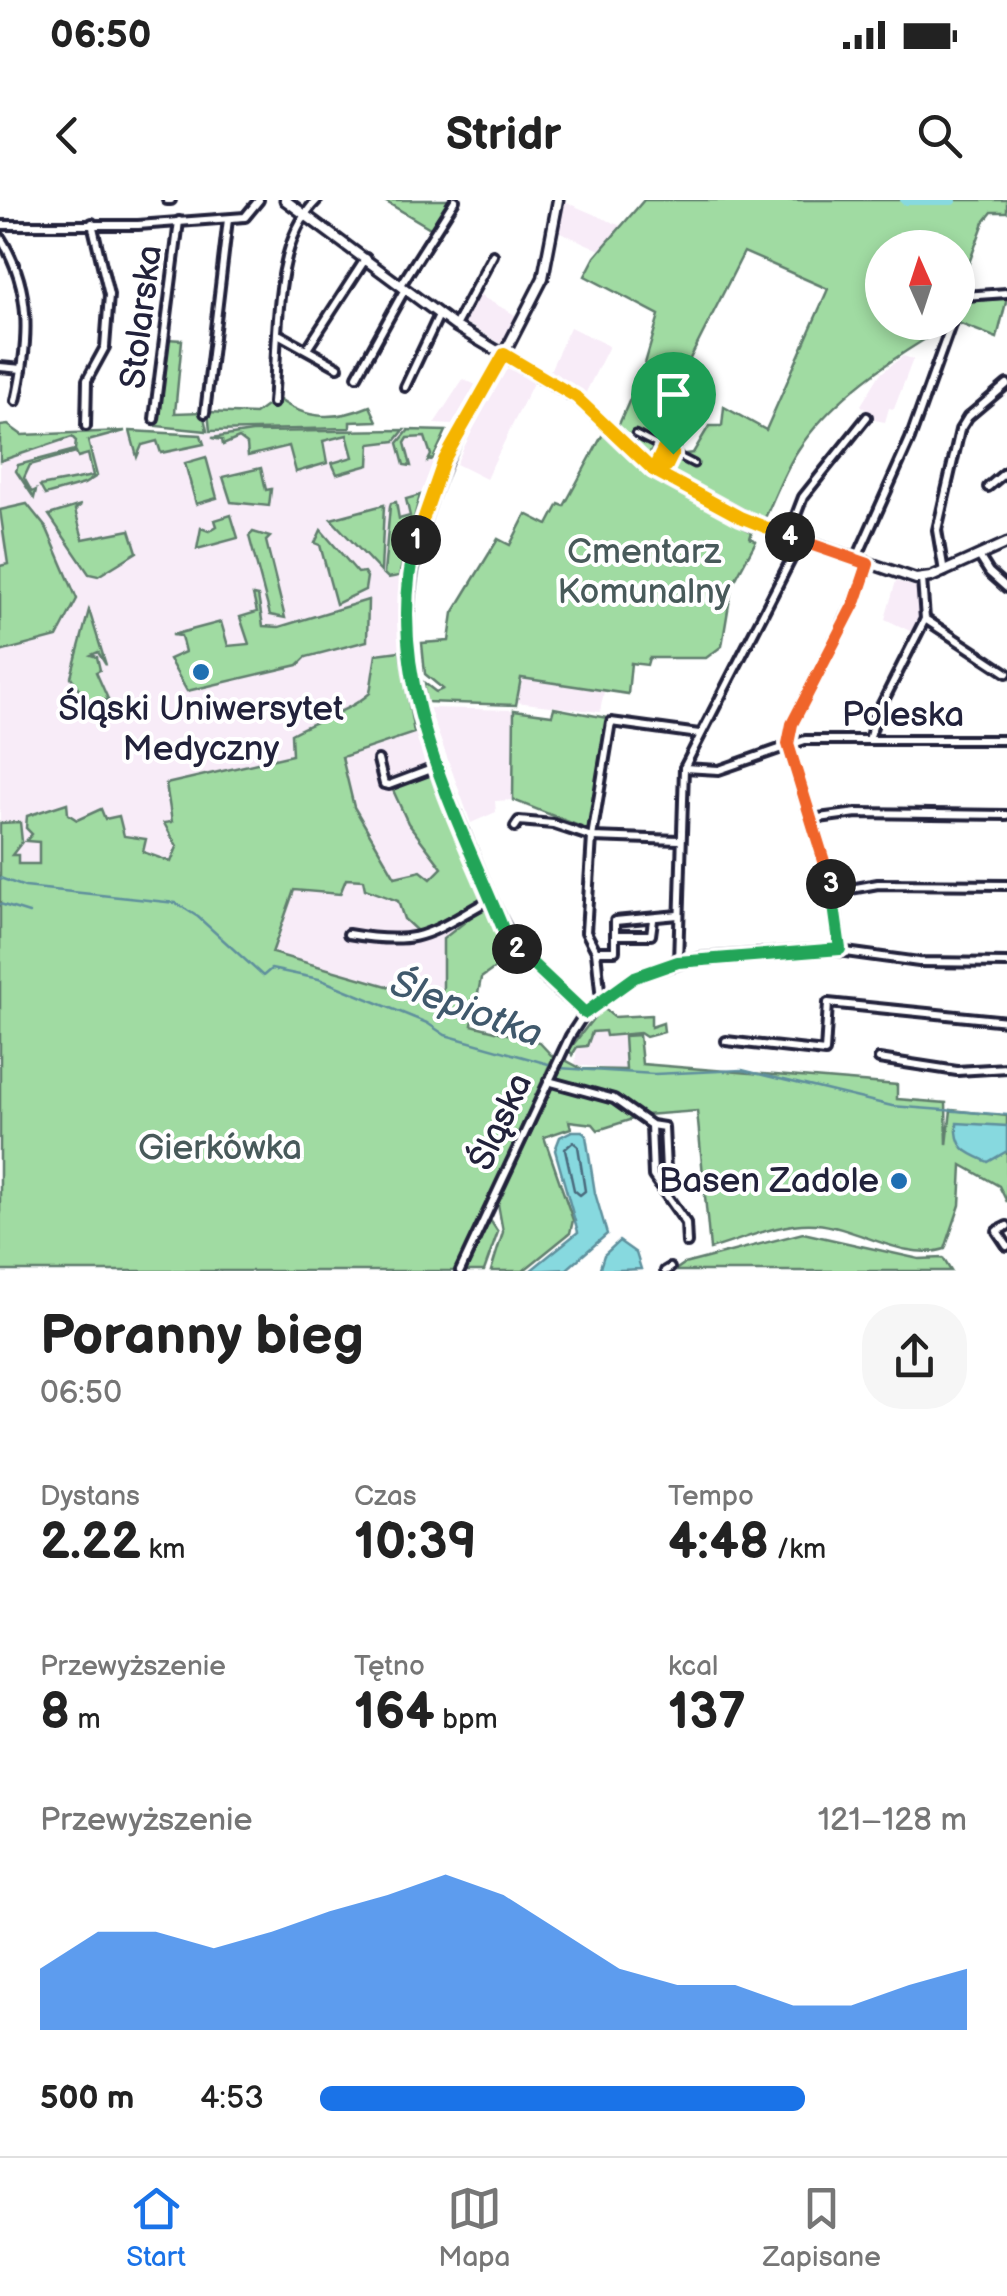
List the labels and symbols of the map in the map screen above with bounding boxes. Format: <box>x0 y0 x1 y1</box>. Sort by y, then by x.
north arrow <box>865 230 975 340</box>
street label: Stolarska <box>112 243 172 391</box>
pin <box>631 352 716 455</box>
pin: 4 <box>765 512 815 562</box>
pin: 1 <box>391 515 441 565</box>
park label: Cmentarz Komunalny <box>557 531 731 614</box>
marker: Śląski Uniwersytet Medyczny <box>190 661 212 683</box>
place label: Śląski Uniwersytet Medyczny <box>58 687 344 771</box>
street label: Poleska <box>842 694 964 737</box>
pin: 3 <box>806 859 856 909</box>
pin: 2 <box>492 924 542 974</box>
water label: Ślepiotka <box>384 960 549 1057</box>
street label: Śląska <box>459 1066 542 1177</box>
park label: Gierkówka <box>138 1127 302 1170</box>
place label: Basen Zadole <box>658 1160 879 1203</box>
marker: Basen Zadole <box>888 1170 910 1192</box>

